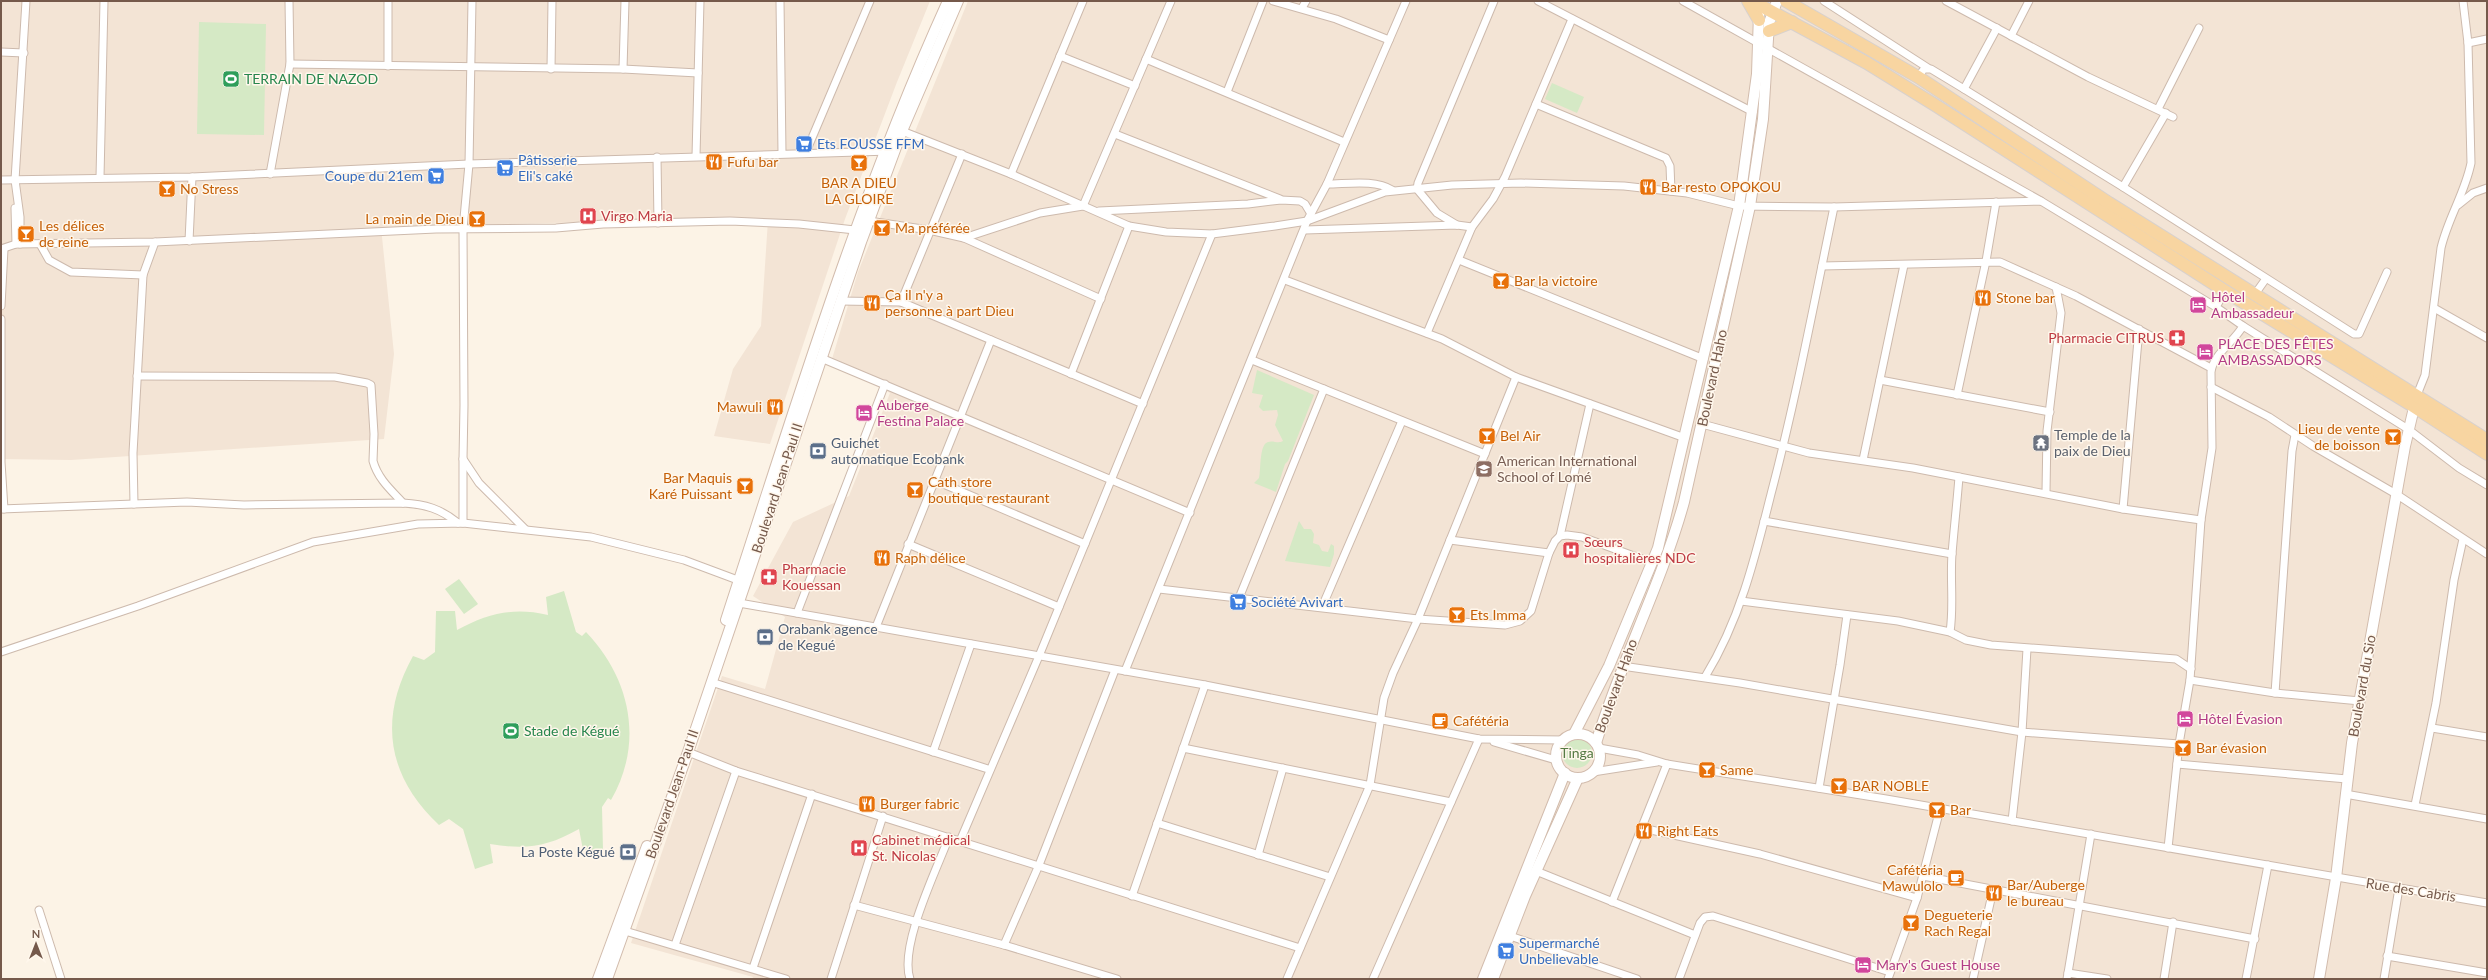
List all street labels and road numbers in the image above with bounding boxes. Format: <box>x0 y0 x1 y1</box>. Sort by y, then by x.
street label: Boulevard Haho <box>1693 328 1730 428</box>
street label: Boulevard Jean-Paul II <box>747 421 806 555</box>
street label: Boulevard du Sio <box>2344 633 2379 738</box>
street label: Boulevard Haho <box>1591 636 1640 735</box>
street label: Boulevard Jean-Paul II <box>641 727 702 861</box>
street label: Rue des Cabris <box>2365 874 2457 905</box>

